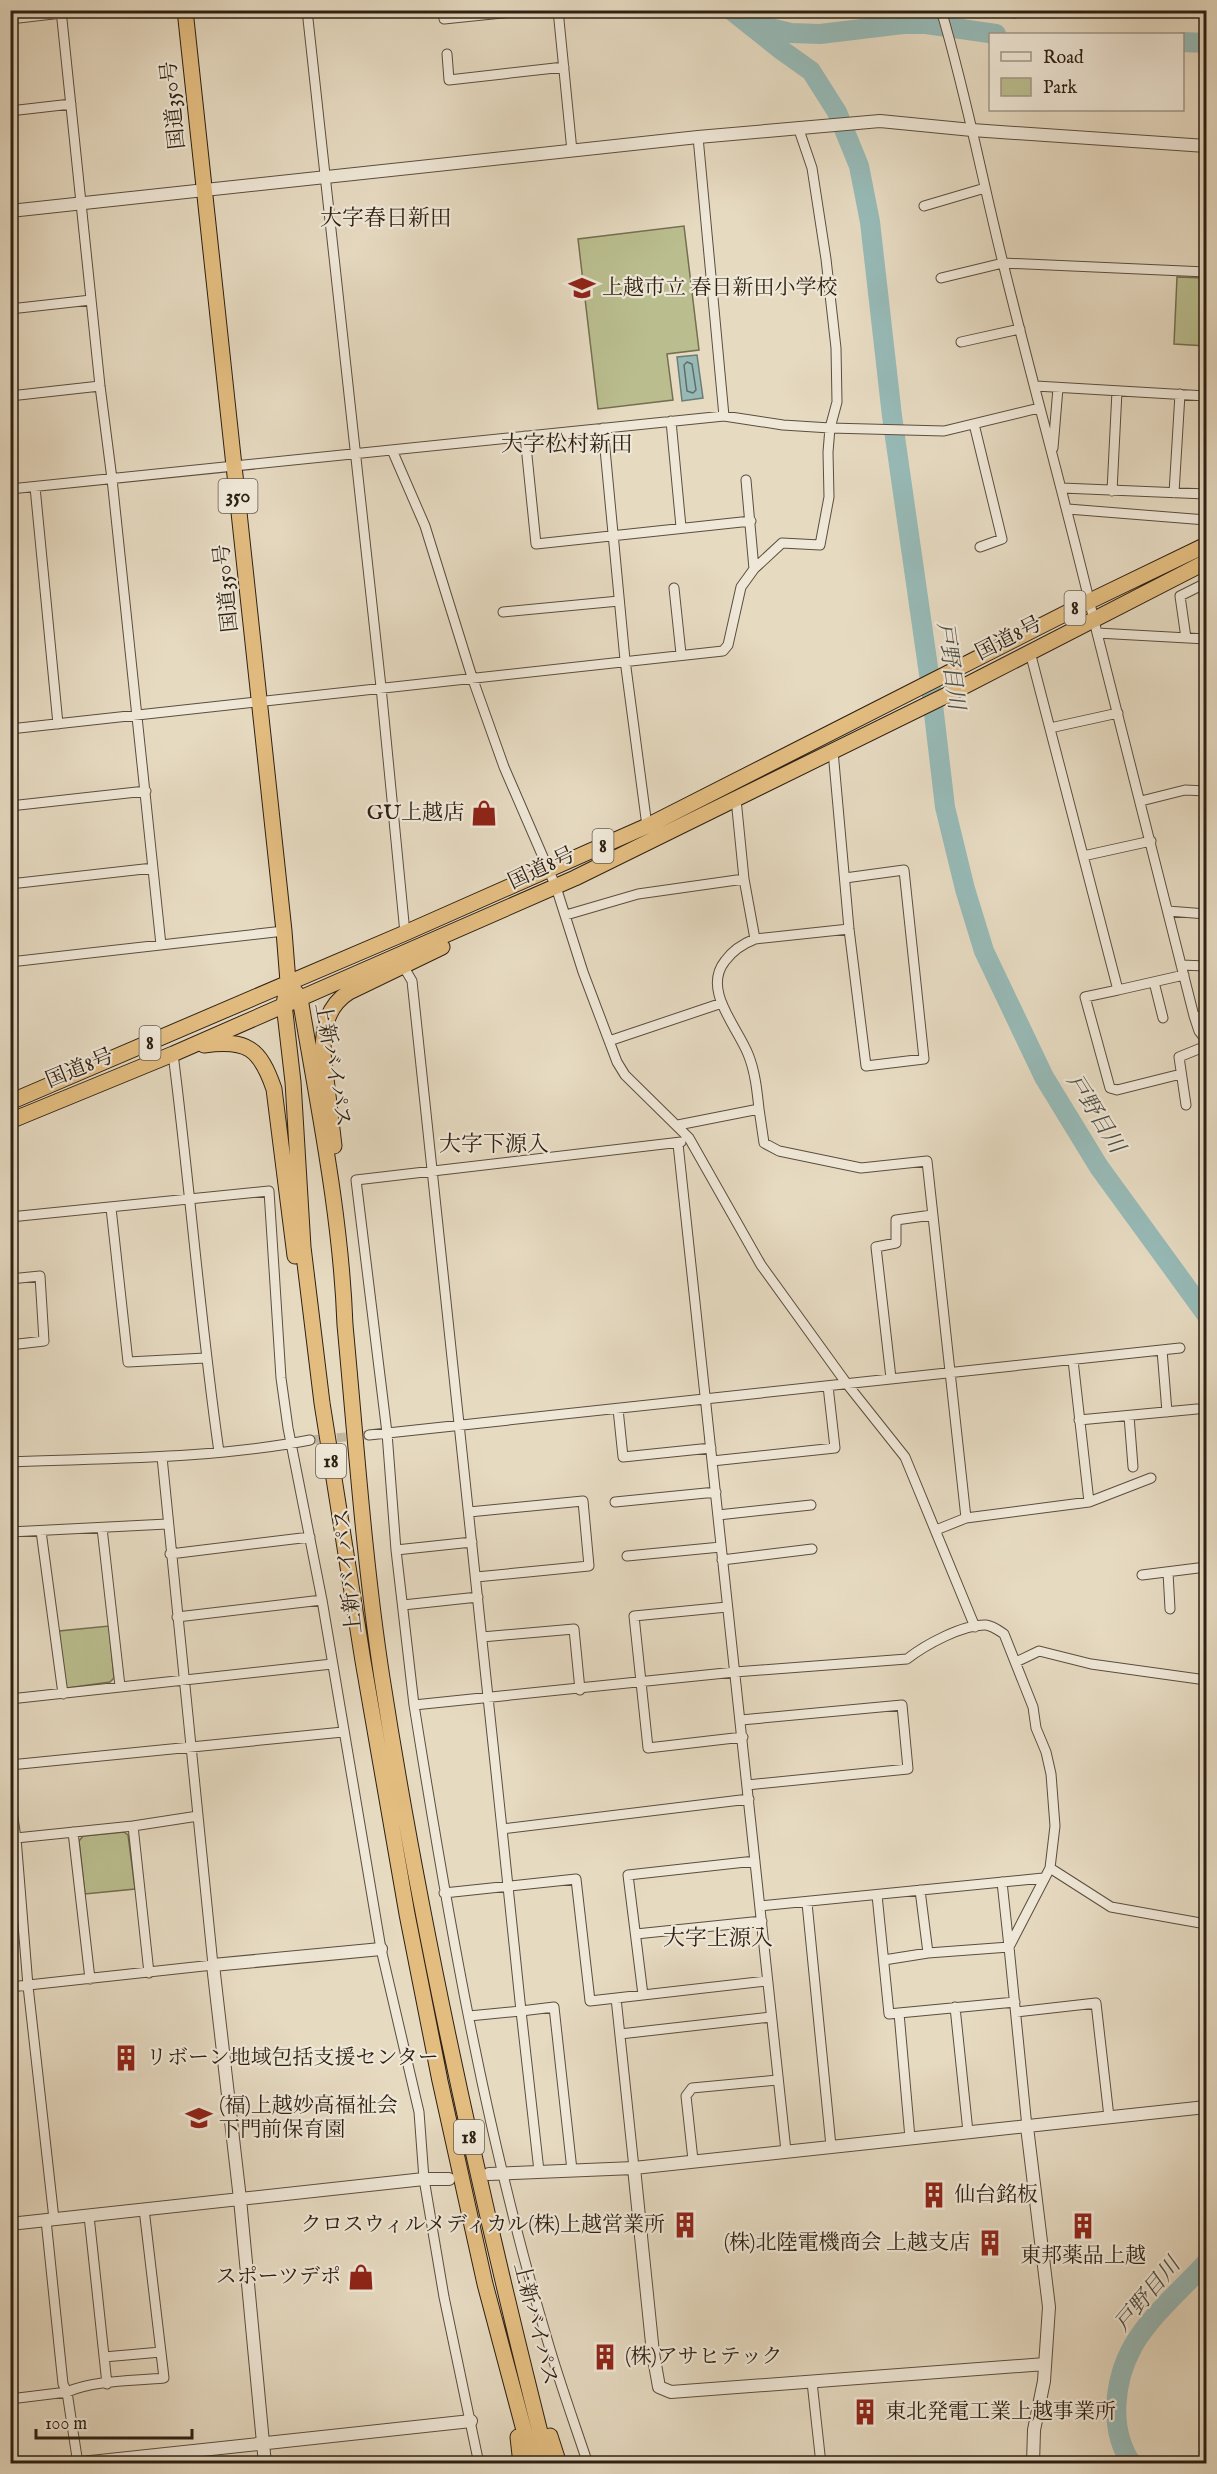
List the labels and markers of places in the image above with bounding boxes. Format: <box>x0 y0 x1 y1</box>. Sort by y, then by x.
school or university icon: 上越市立 春日新田小学校 <box>567 273 597 303</box>
place label: 上越市立 春日新田小学校 <box>602 275 838 302</box>
shop icon: GU上越店 <box>469 798 499 828</box>
place label: GU上越店 <box>367 800 464 827</box>
building icon: リボーン地域包括支援センター <box>111 2043 141 2073</box>
place label: リボーン地域包括支援センター <box>146 2045 439 2072</box>
place label: (福)上越妙高福祉会 下門前保育園 <box>219 2093 398 2144</box>
school or university icon: (福)上越妙高福祉会 下門前保育園 <box>184 2103 214 2133</box>
building icon: 仙台銘板 <box>919 2180 949 2210</box>
place label: 仙台銘板 <box>954 2182 1038 2209</box>
building icon: クロスウィルメディカル(株)上越営業所 <box>670 2210 700 2240</box>
building icon: 東邦薬品上越 <box>1068 2211 1098 2241</box>
place label: クロスウィルメディカル(株)上越営業所 <box>301 2212 665 2239</box>
building icon: (株)北陸電機商会 上越支店 <box>975 2228 1005 2258</box>
place label: (株)北陸電機商会 上越支店 <box>724 2230 970 2257</box>
place label: 東邦薬品上越 <box>1020 2243 1146 2270</box>
shop icon: スポーツデポ <box>346 2262 376 2292</box>
place label: スポーツデポ <box>216 2264 341 2291</box>
building icon: (株)アサヒテック <box>590 2342 620 2372</box>
place label: (株)アサヒテック <box>625 2344 783 2371</box>
building icon: 東北発電工業上越事業所 <box>850 2397 880 2427</box>
place label: 東北発電工業上越事業所 <box>885 2399 1116 2426</box>

